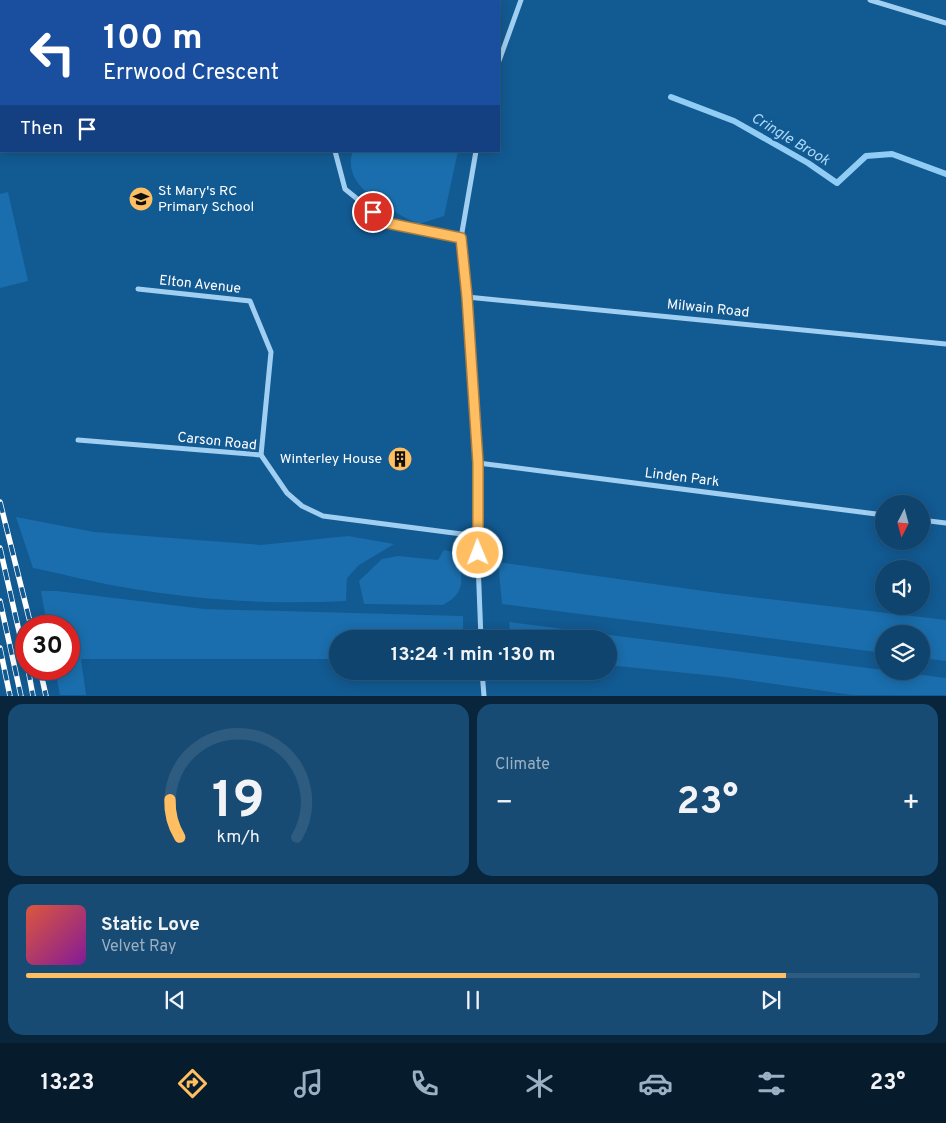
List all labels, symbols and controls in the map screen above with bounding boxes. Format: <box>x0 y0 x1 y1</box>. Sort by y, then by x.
text: 100 m <box>103 17 203 61</box>
icon: left <box>20 20 85 85</box>
text: Errwood Crescent <box>103 60 279 87</box>
water label: Cringle Brook <box>747 109 833 171</box>
icon: arrive <box>73 115 101 143</box>
text: Then <box>20 117 63 141</box>
place label: St Mary's RC Primary School <box>158 183 254 216</box>
school or university icon: St Mary's RC Primary School <box>128 186 154 212</box>
pin <box>352 191 394 233</box>
icon: arrive <box>359 198 387 226</box>
street label: Elton Avenue <box>158 272 242 298</box>
street label: Milwain Road <box>666 296 750 322</box>
street label: Carson Road <box>176 429 258 455</box>
building icon: Winterley House <box>387 446 413 472</box>
place label: Winterley House <box>280 451 382 468</box>
street label: Linden Park <box>644 465 720 491</box>
north arrow <box>875 495 930 550</box>
map controls <box>875 495 930 680</box>
position arrow <box>451 526 503 578</box>
button: sound <box>875 560 930 615</box>
speed limit sign: 30 <box>15 615 80 680</box>
button: layers <box>875 625 930 680</box>
text: 13:24 · 1 min · 130 m <box>391 643 555 667</box>
text: Climate <box>495 755 550 775</box>
text: 19 <box>212 770 265 836</box>
text: 23° <box>677 779 738 828</box>
text: − <box>495 786 513 822</box>
text: + <box>902 786 920 822</box>
text: km/h <box>217 826 260 849</box>
text: Static Love <box>101 913 200 937</box>
text: Velvet Ray <box>101 937 176 957</box>
icon: previous <box>161 986 189 1014</box>
icon: pause <box>459 986 487 1014</box>
icon: next <box>757 986 785 1014</box>
icon: directions <box>175 1066 210 1101</box>
icon: music <box>291 1066 326 1101</box>
icon: phone <box>407 1066 442 1101</box>
icon: climate <box>522 1066 557 1101</box>
icon: car <box>638 1066 673 1101</box>
icon: filters <box>754 1066 789 1101</box>
text: 13:23 <box>40 1070 94 1097</box>
text: 23° <box>870 1070 906 1097</box>

